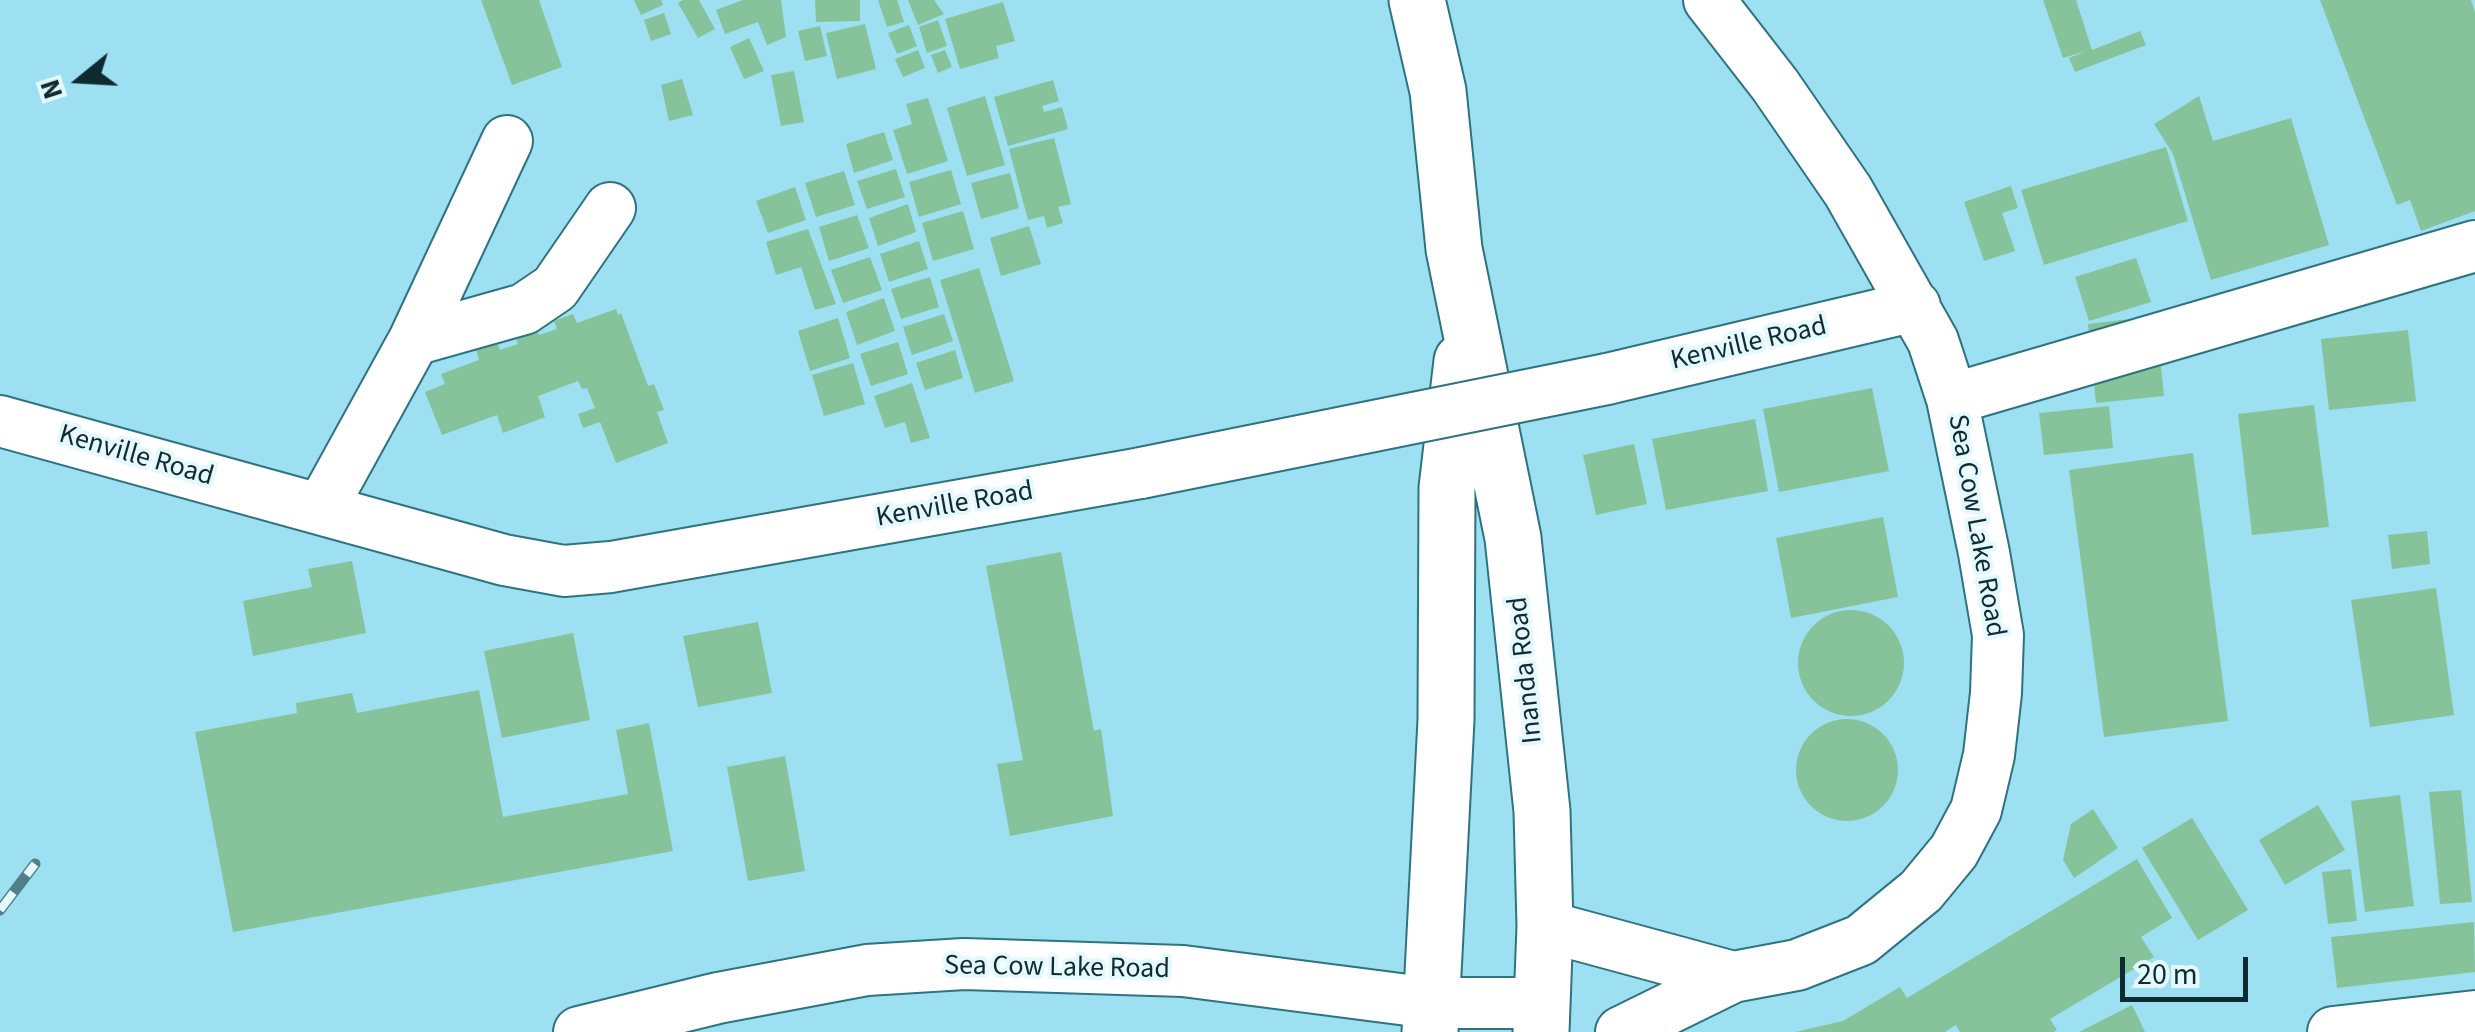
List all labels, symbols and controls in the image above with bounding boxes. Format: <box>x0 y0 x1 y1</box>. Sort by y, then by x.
north arrow <box>30 30 130 130</box>
text: N <box>30 74 73 104</box>
street label: Kenville Road <box>1668 311 1830 379</box>
street label: Sea Cow Lake Road <box>1939 412 2011 640</box>
street label: Kenville Road <box>55 419 217 495</box>
street label: Kenville Road <box>874 476 1036 536</box>
street label: Inanda Road <box>1503 595 1551 745</box>
scale bar <box>2125 937 2252 999</box>
street label: Sea Cow Lake Road <box>944 950 1170 988</box>
text: 20 m <box>2137 953 2198 996</box>

